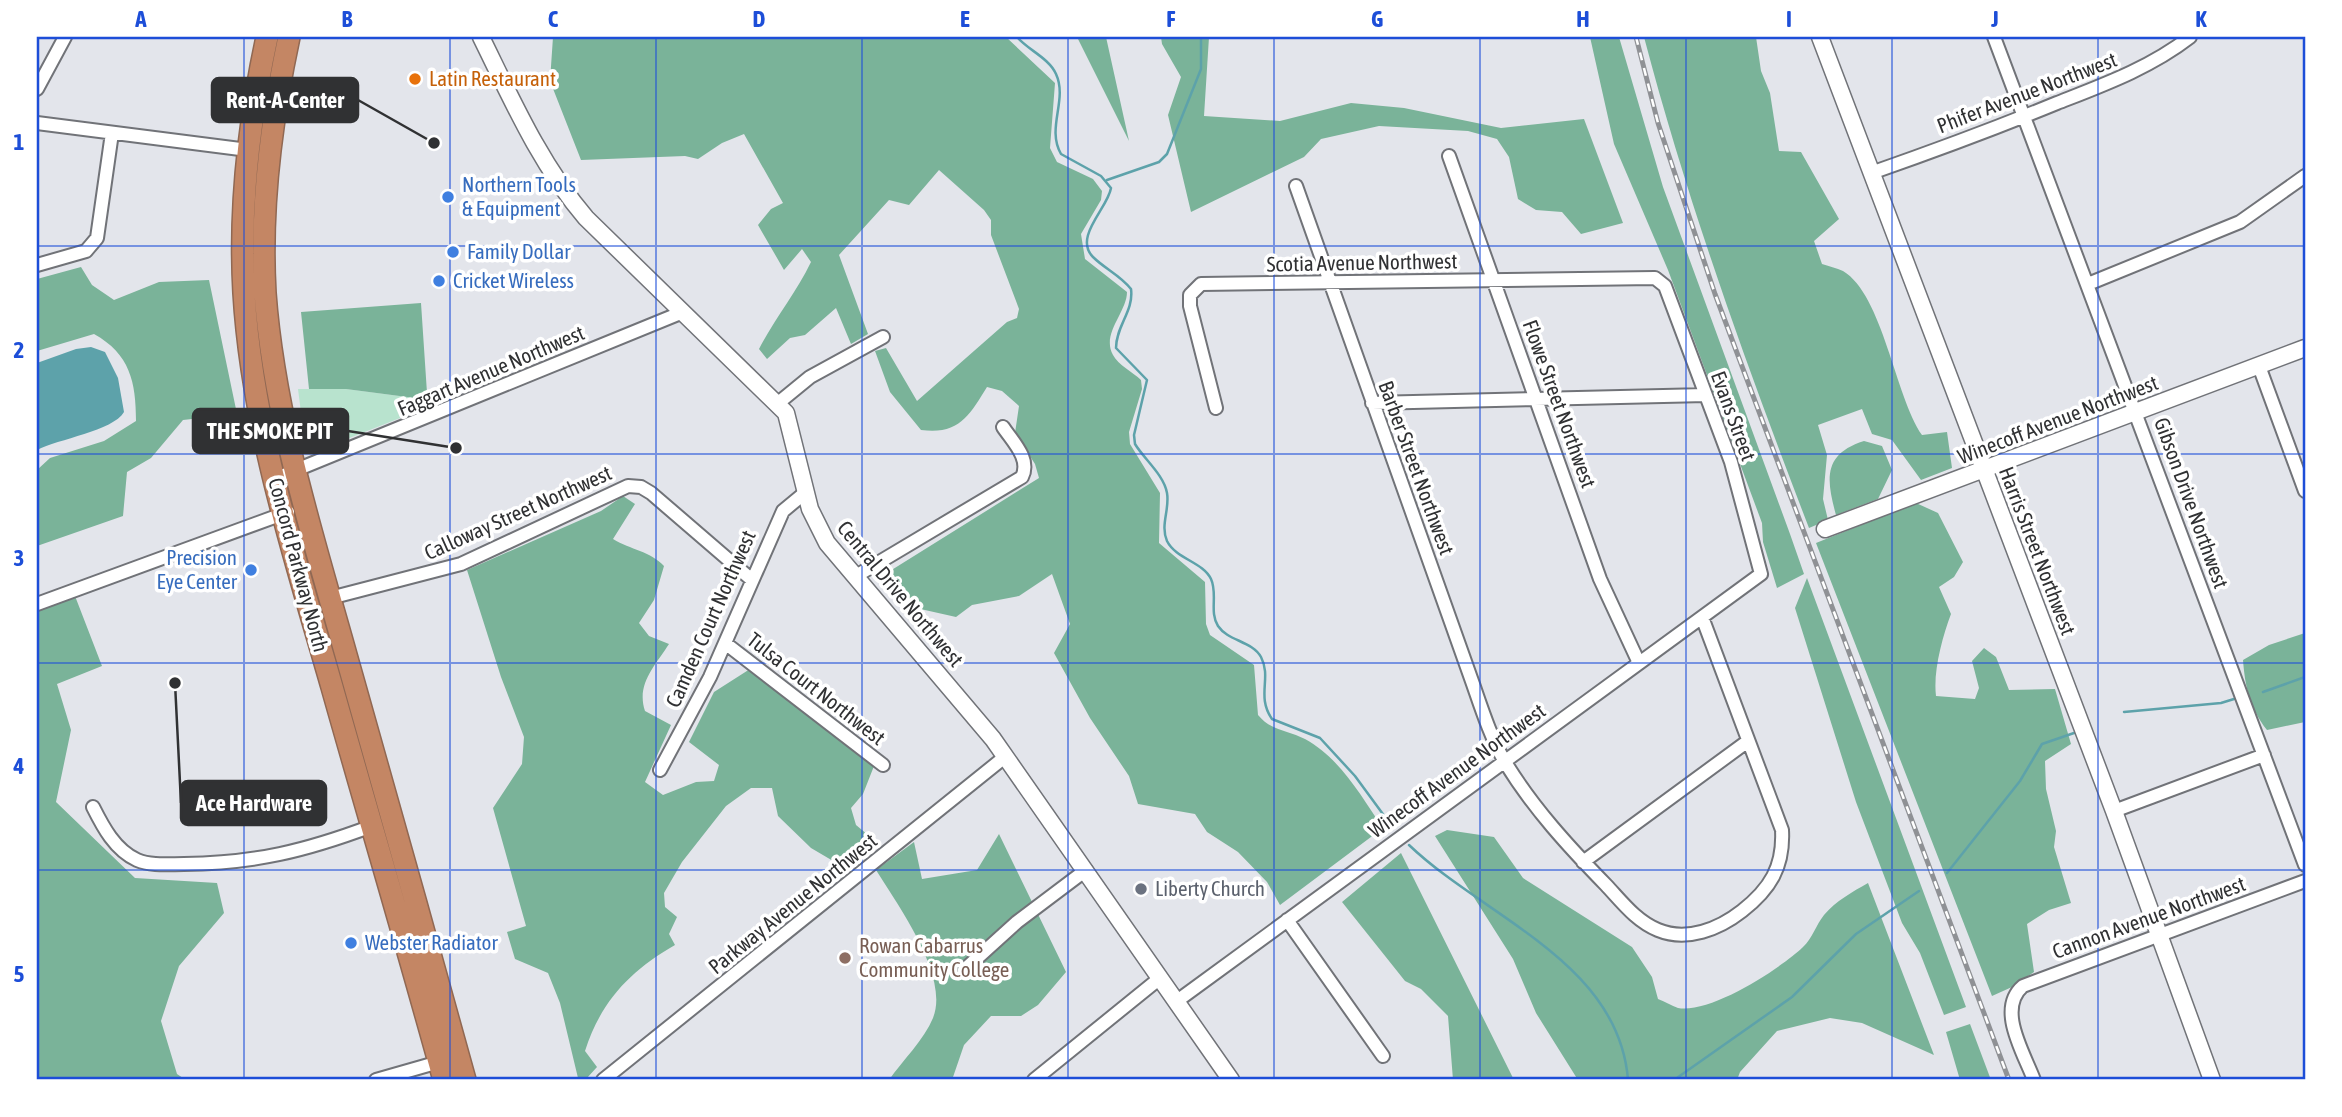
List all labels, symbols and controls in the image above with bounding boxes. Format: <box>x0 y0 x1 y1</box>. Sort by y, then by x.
text: A <box>134 6 147 32</box>
text: B <box>342 6 353 32</box>
text: C <box>548 6 559 32</box>
text: D <box>753 6 766 32</box>
text: E <box>960 6 970 32</box>
text: F <box>1166 6 1176 32</box>
text: G <box>1371 6 1383 32</box>
text: H <box>1576 6 1590 32</box>
text: I <box>1786 6 1792 32</box>
text: J <box>1990 6 1999 32</box>
text: K <box>2195 6 2207 32</box>
street label: Phifer Avenue Northwest <box>1933 47 2120 137</box>
place label: Latin Restaurant <box>429 66 556 90</box>
marker: Latin Restaurant <box>407 71 423 87</box>
callout: Rent-A-Center <box>212 78 358 122</box>
text: Rent-A-Center <box>226 87 345 113</box>
text: 1 <box>14 129 25 155</box>
place label: Northern Tools & Equipment <box>462 172 576 220</box>
marker: Northern Tools & Equipment <box>440 189 456 205</box>
place label: Family Dollar <box>467 239 571 263</box>
marker: Family Dollar <box>445 244 461 260</box>
street label: Scotia Avenue Northwest <box>1266 248 1458 276</box>
place label: Cricket Wireless <box>453 268 574 292</box>
marker: Cricket Wireless <box>431 273 447 289</box>
street label: Flowe Street Northwest <box>1518 316 1601 491</box>
street label: Faggart Avenue Northwest <box>394 320 588 420</box>
text: 2 <box>14 337 24 363</box>
street label: Evans Street <box>1707 368 1761 464</box>
street label: Winecoff Avenue Northwest <box>1954 370 2161 468</box>
street label: Barber Street Northwest <box>1374 377 1460 558</box>
callout: THE SMOKE PIT <box>193 409 348 453</box>
street label: Gibson Drive Northwest <box>2150 414 2234 591</box>
text: THE SMOKE PIT <box>207 418 334 444</box>
street label: Calloway Street Northwest <box>420 460 615 564</box>
street label: Harris Street Northwest <box>1995 463 2081 638</box>
street label: Concord Parkway North <box>264 475 334 654</box>
street label: Central Drive Northwest <box>833 516 969 671</box>
street label: Camden Court Northwest <box>660 526 760 711</box>
text: 3 <box>14 545 24 571</box>
place label: Precision Eye Center <box>156 545 238 593</box>
marker: Precision Eye Center <box>243 562 259 578</box>
street label: Tulsa Court Northwest <box>743 627 890 749</box>
street label: Winecoff Avenue Northwest <box>1363 698 1549 842</box>
text: 4 <box>13 753 25 779</box>
callout: Ace Hardware <box>181 781 326 825</box>
text: Ace Hardware <box>195 790 312 816</box>
street label: Parkway Avenue Northwest <box>703 828 881 978</box>
street label: Cannon Avenue Northwest <box>2049 871 2248 963</box>
place label: Liberty Church <box>1155 876 1265 900</box>
marker: Liberty Church <box>1133 881 1149 897</box>
place label: Webster Radiator <box>365 930 498 954</box>
place label: Rowan Cabarrus Community College <box>859 933 1009 981</box>
marker: Webster Radiator <box>343 935 359 951</box>
marker: Rowan Cabarrus Community College <box>837 950 853 966</box>
text: 5 <box>14 961 25 987</box>

